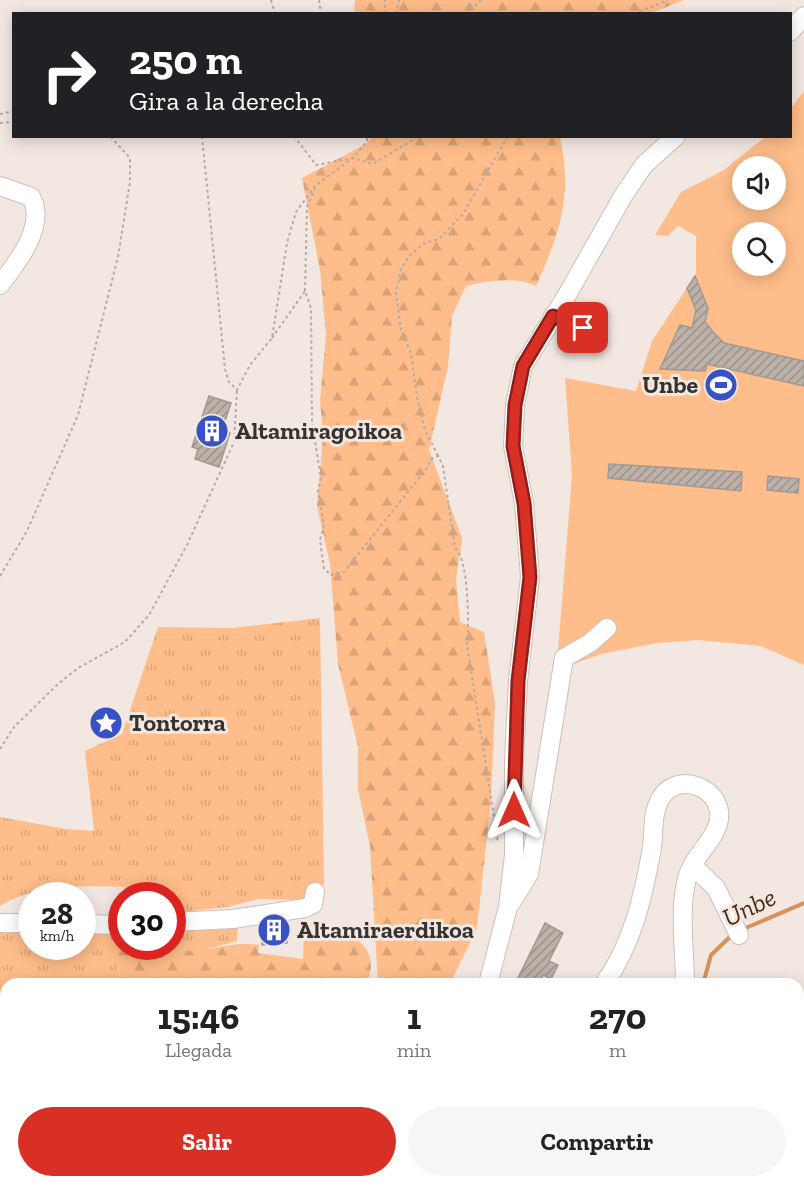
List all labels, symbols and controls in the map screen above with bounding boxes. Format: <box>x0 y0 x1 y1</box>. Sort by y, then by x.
text: 250 m <box>129 34 242 85</box>
icon: right <box>30 36 108 114</box>
text: Gira a la derecha <box>129 85 323 117</box>
map controls <box>732 156 786 276</box>
button: sound <box>732 156 786 210</box>
button: search <box>732 222 786 276</box>
pin <box>557 302 608 353</box>
icon: arrive <box>566 311 599 344</box>
sports icon: Unbe <box>703 367 739 403</box>
place label: Unbe <box>642 370 698 399</box>
building icon: Altamiragoikoa <box>194 413 230 449</box>
place label: Altamiragoikoa <box>235 416 402 445</box>
place icon: Tontorra <box>88 705 124 741</box>
place label: Tontorra <box>129 708 226 737</box>
position arrow <box>482 778 546 842</box>
water label: Unbe <box>717 880 781 934</box>
speed limit sign: 30 <box>108 882 186 960</box>
text: 28 <box>41 896 73 932</box>
building icon: Altamiraerdikoa <box>256 912 292 948</box>
place label: Altamiraerdikoa <box>297 915 474 944</box>
text: km/h <box>40 927 74 945</box>
text: 15:46 <box>157 995 240 1038</box>
text: 1 <box>407 995 421 1038</box>
text: 270 <box>589 995 647 1038</box>
text: Llegada <box>165 1038 232 1062</box>
text: min <box>397 1038 431 1062</box>
text: m <box>609 1038 626 1062</box>
button: Salir <box>18 1107 396 1176</box>
button: Compartir <box>408 1107 786 1176</box>

